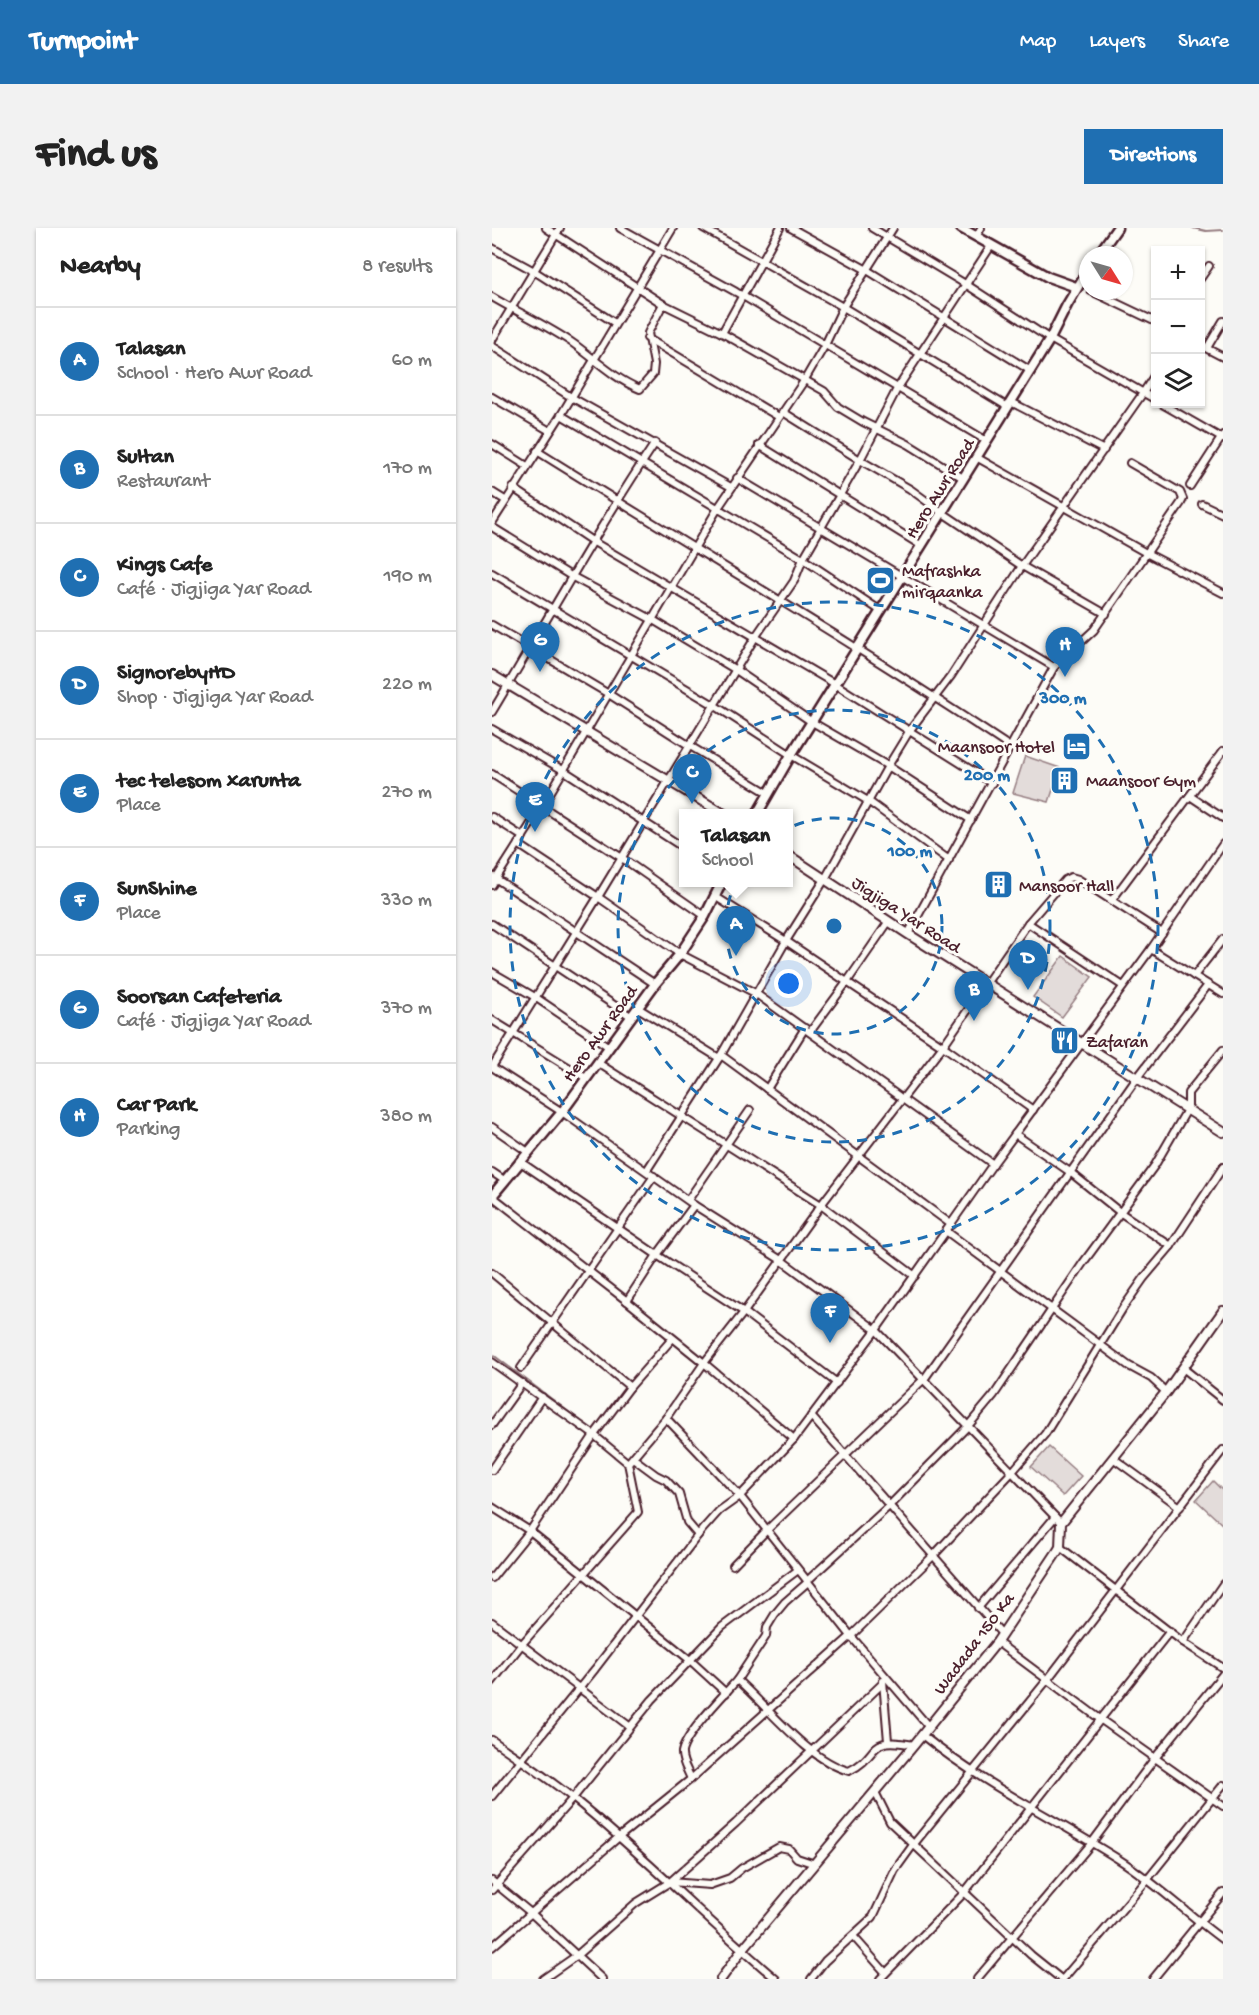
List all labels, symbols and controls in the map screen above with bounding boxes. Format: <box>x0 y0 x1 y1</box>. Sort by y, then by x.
text: Turnpoint <box>30 26 136 59</box>
text: Map <box>1020 30 1056 55</box>
text: Layers <box>1089 30 1145 55</box>
text: Share <box>1178 30 1229 55</box>
button: Directions <box>1084 129 1223 184</box>
text: Find us <box>36 132 156 181</box>
north arrow <box>1079 246 1133 300</box>
map controls <box>1151 246 1205 408</box>
button: + <box>1151 246 1205 300</box>
text: Nearby <box>60 252 141 283</box>
text: 8 results <box>362 256 432 279</box>
button: − <box>1151 300 1205 354</box>
text: Talasan <box>117 337 186 363</box>
text: A <box>74 350 85 373</box>
text: 60 m <box>392 350 432 373</box>
button: layers <box>1151 354 1205 408</box>
text: School · Hero Awr Road <box>117 363 311 386</box>
street label: Hero Awr Road <box>902 434 981 543</box>
text: Sultan <box>117 445 174 471</box>
text: B <box>74 458 85 481</box>
text: 170 m <box>383 458 432 481</box>
text: Restaurant <box>117 471 210 494</box>
text: Kings Cafe <box>117 553 212 579</box>
place label: Mafrashka mirqaanka <box>902 562 983 604</box>
sports icon: Mafrashka mirqaanka <box>865 564 897 596</box>
text: C <box>74 566 85 589</box>
text: 190 m <box>384 566 432 589</box>
text: Café · Jigjiga Yar Road <box>117 579 311 602</box>
pin: G <box>520 622 560 672</box>
pin: H <box>1046 628 1084 677</box>
text: SignorebyHD <box>117 661 235 687</box>
text: D <box>73 674 86 697</box>
text: 220 m <box>382 674 432 697</box>
text: Shop · Jigjiga Yar Road <box>117 687 313 710</box>
text: 300 m <box>1039 689 1087 710</box>
hotel icon: Maansoor Hotel <box>1060 730 1092 762</box>
place label: Maansoor Hotel <box>938 738 1055 759</box>
pin: C <box>672 754 712 804</box>
building icon: Maansoor Gym <box>1049 764 1081 796</box>
text: 200 m <box>964 766 1010 787</box>
text: tec telesom xarunta <box>117 769 300 795</box>
place label: Maansoor Gym <box>1086 772 1196 793</box>
text: E <box>73 782 86 805</box>
text: 270 m <box>382 782 432 805</box>
pin: E <box>516 782 555 832</box>
text: Place <box>117 795 161 818</box>
popup <box>679 809 793 887</box>
text: Talasan <box>702 824 770 850</box>
text: 100 m <box>887 842 933 863</box>
text: School <box>702 850 754 873</box>
building icon: Mansoor Hall <box>982 869 1014 901</box>
street label: Jigjiga Yar Road <box>847 873 965 960</box>
text: SunShine <box>117 877 197 903</box>
place label: Mansoor Hall <box>1019 877 1114 898</box>
text: F <box>74 890 85 913</box>
text: 330 m <box>381 890 432 913</box>
text: Place <box>117 903 161 926</box>
pin: A <box>716 906 756 956</box>
centre of rings <box>824 916 844 936</box>
pin: D <box>1008 940 1048 990</box>
your location <box>774 969 803 998</box>
pin: B <box>954 972 994 1021</box>
street label: Hero Awr Road <box>559 981 644 1087</box>
text: Soorsan Cafeteria <box>117 985 281 1011</box>
text: G <box>73 998 86 1021</box>
text: 370 m <box>381 998 432 1021</box>
text: Café · Jigjiga Yar Road <box>117 1011 311 1034</box>
restaurant icon: Zafaran <box>1049 1025 1081 1057</box>
place label: Zafaran <box>1086 1033 1149 1054</box>
text: Car Park <box>117 1093 196 1119</box>
text: H <box>74 1106 85 1129</box>
text: 380 m <box>380 1106 432 1129</box>
text: Parking <box>117 1119 180 1142</box>
pin: F <box>810 1294 850 1343</box>
street label: Wadada 150 Ka <box>930 1589 1021 1699</box>

